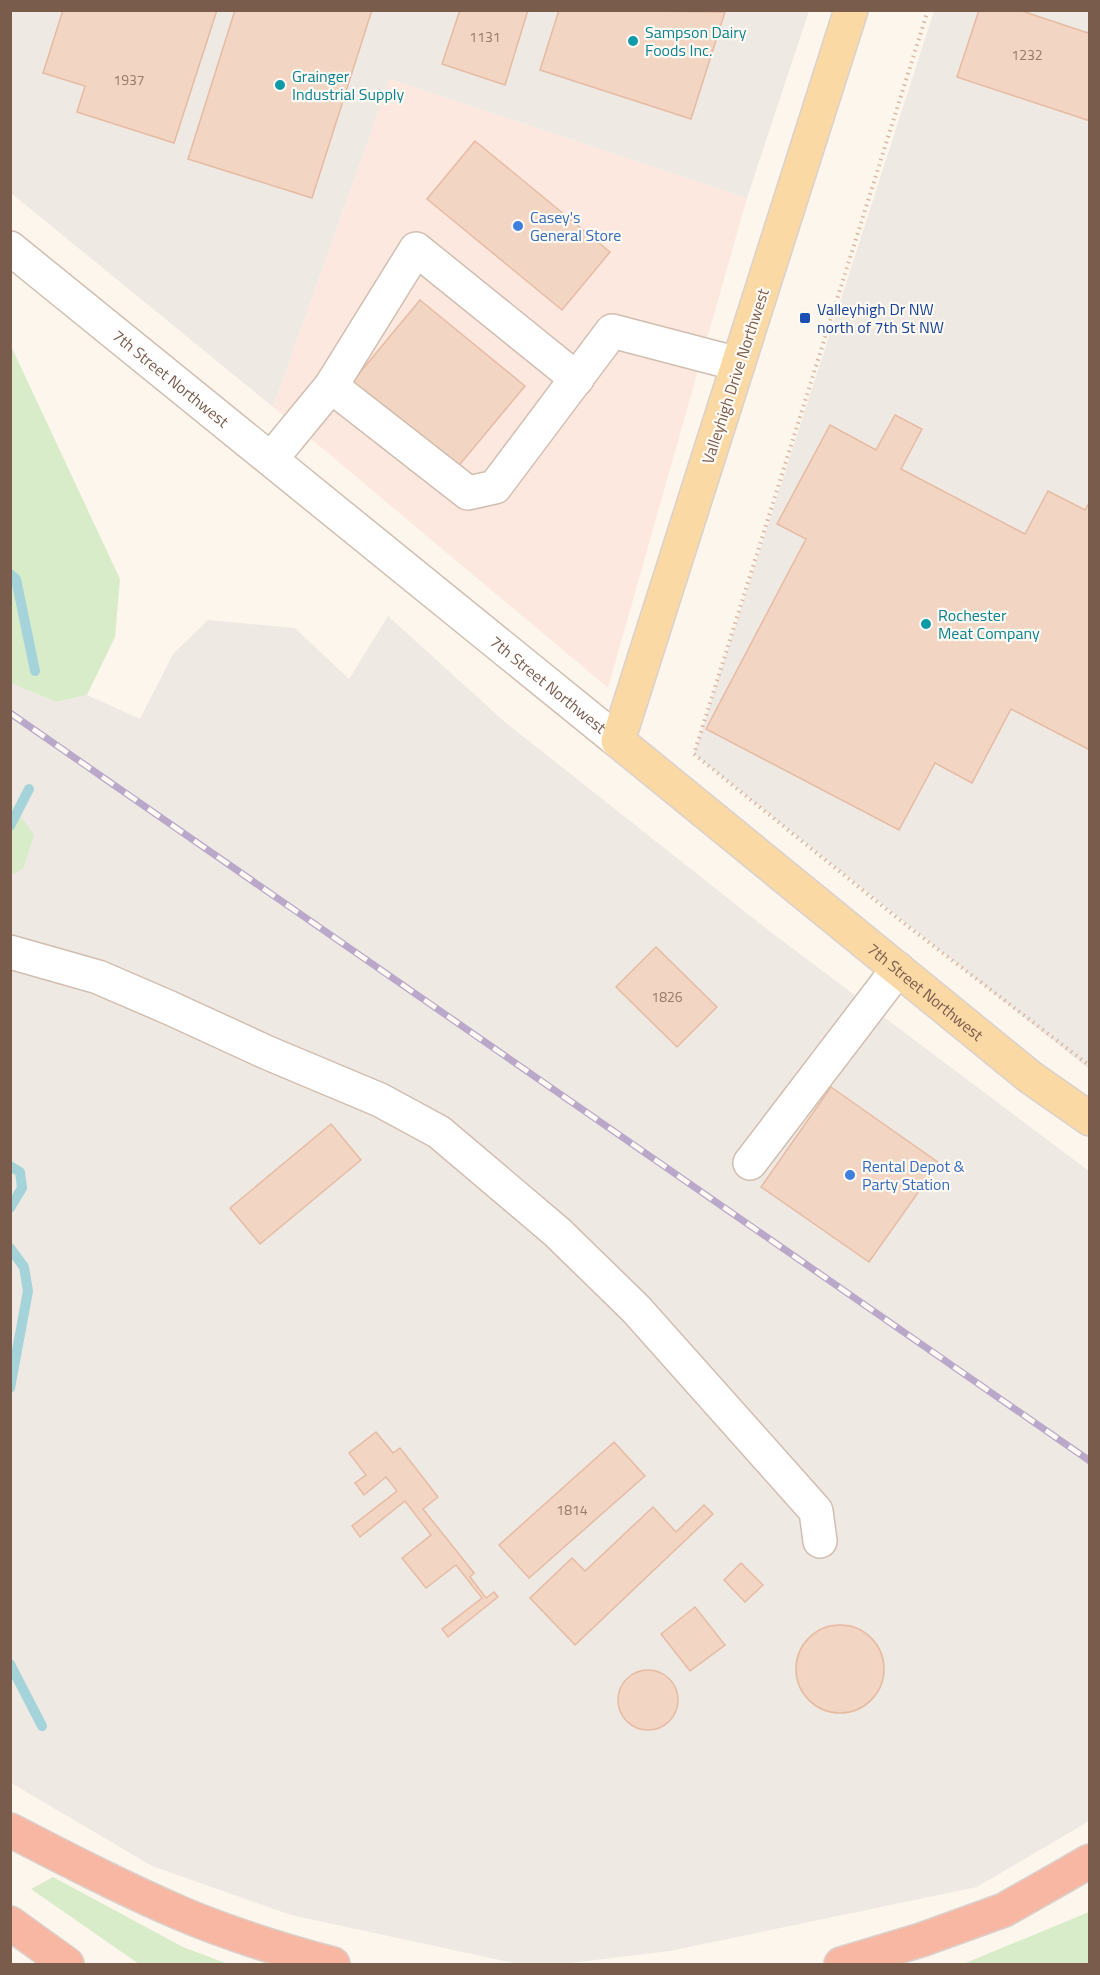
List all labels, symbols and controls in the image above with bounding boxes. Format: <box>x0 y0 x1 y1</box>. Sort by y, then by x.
place label: Sampson Dairy Foods Inc. <box>645 20 747 62</box>
house number: 1131 <box>469 26 501 47</box>
marker: Sampson Dairy Foods Inc. <box>626 34 640 48</box>
house number: 1232 <box>1011 44 1043 65</box>
place label: Grainger Industrial Supply <box>292 64 405 106</box>
house number: 1937 <box>113 69 145 90</box>
marker: Grainger Industrial Supply <box>273 78 287 92</box>
place label: Casey's General Store <box>530 205 621 247</box>
marker: Casey's General Store <box>511 219 525 233</box>
street label: Valleyhigh Drive Northwest <box>695 285 775 467</box>
place label: Valleyhigh Dr NW north of 7th St NW <box>817 297 944 339</box>
marker: Valleyhigh Dr NW north of 7th St NW <box>798 311 812 325</box>
street label: 7th Street Northwest <box>107 324 234 433</box>
place label: Rochester Meat Company <box>938 603 1040 645</box>
marker: Rochester Meat Company <box>919 617 933 631</box>
street label: 7th Street Northwest <box>485 630 612 739</box>
street label: 7th Street Northwest <box>862 937 989 1047</box>
house number: 1826 <box>651 986 683 1007</box>
place label: Rental Depot & Party Station <box>862 1154 965 1196</box>
marker: Rental Depot & Party Station <box>843 1168 857 1182</box>
house number: 1814 <box>556 1499 588 1520</box>

